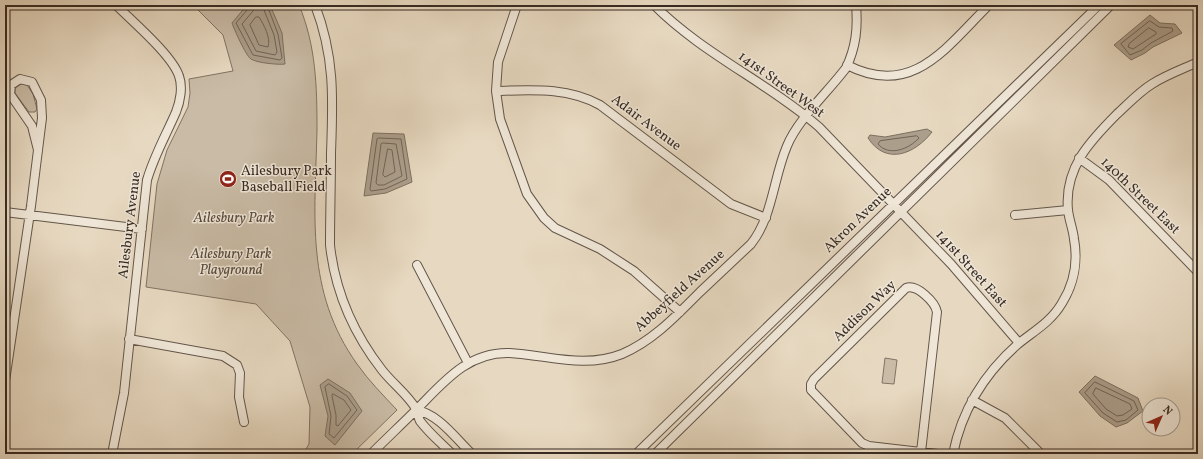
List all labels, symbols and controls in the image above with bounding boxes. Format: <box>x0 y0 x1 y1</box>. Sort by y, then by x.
street label: 141st Street West <box>734 47 828 123</box>
street label: Adair Avenue <box>607 90 685 156</box>
street label: 140th Street East <box>1096 153 1184 239</box>
place label: Ailesbury Park Baseball Field <box>241 162 332 197</box>
sports icon: Ailesbury Park Baseball Field <box>218 169 238 189</box>
street label: Ailesbury Avenue <box>114 170 146 280</box>
street label: Akron Avenue <box>820 182 896 257</box>
park label: Ailesbury Park <box>192 209 275 228</box>
street label: 141st Street East <box>931 226 1011 312</box>
park label: Ailesbury Park Playground <box>189 245 272 280</box>
street label: Abbeyfield Avenue <box>631 245 729 337</box>
street label: Addison Way <box>829 276 901 346</box>
north arrow <box>1141 397 1181 437</box>
text: N <box>1159 403 1175 419</box>

